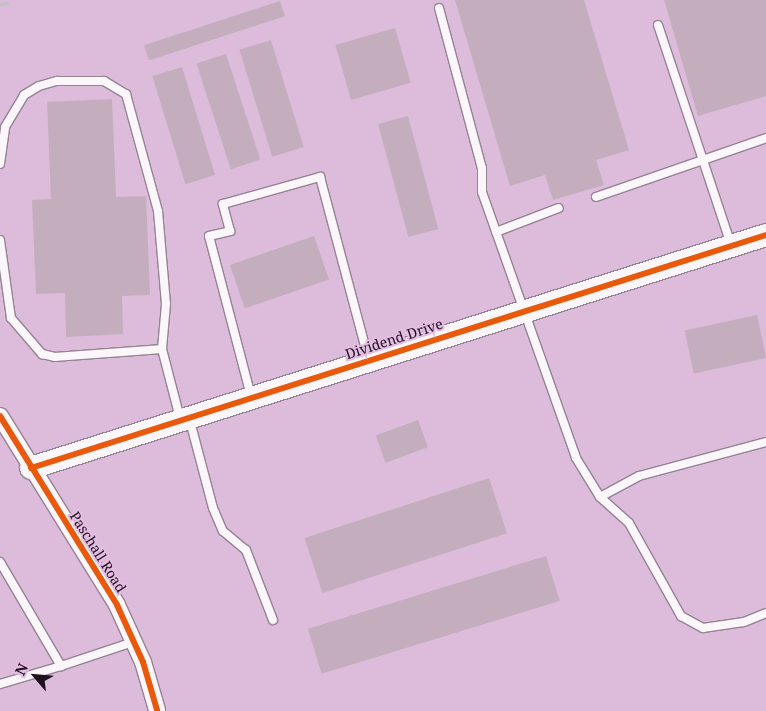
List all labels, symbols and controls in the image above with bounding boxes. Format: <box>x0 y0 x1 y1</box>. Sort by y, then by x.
street label: Dividend Drive <box>343 315 445 363</box>
street label: Paschall Road <box>66 508 130 596</box>
north arrow <box>10 651 60 701</box>
text: N <box>10 660 32 678</box>

